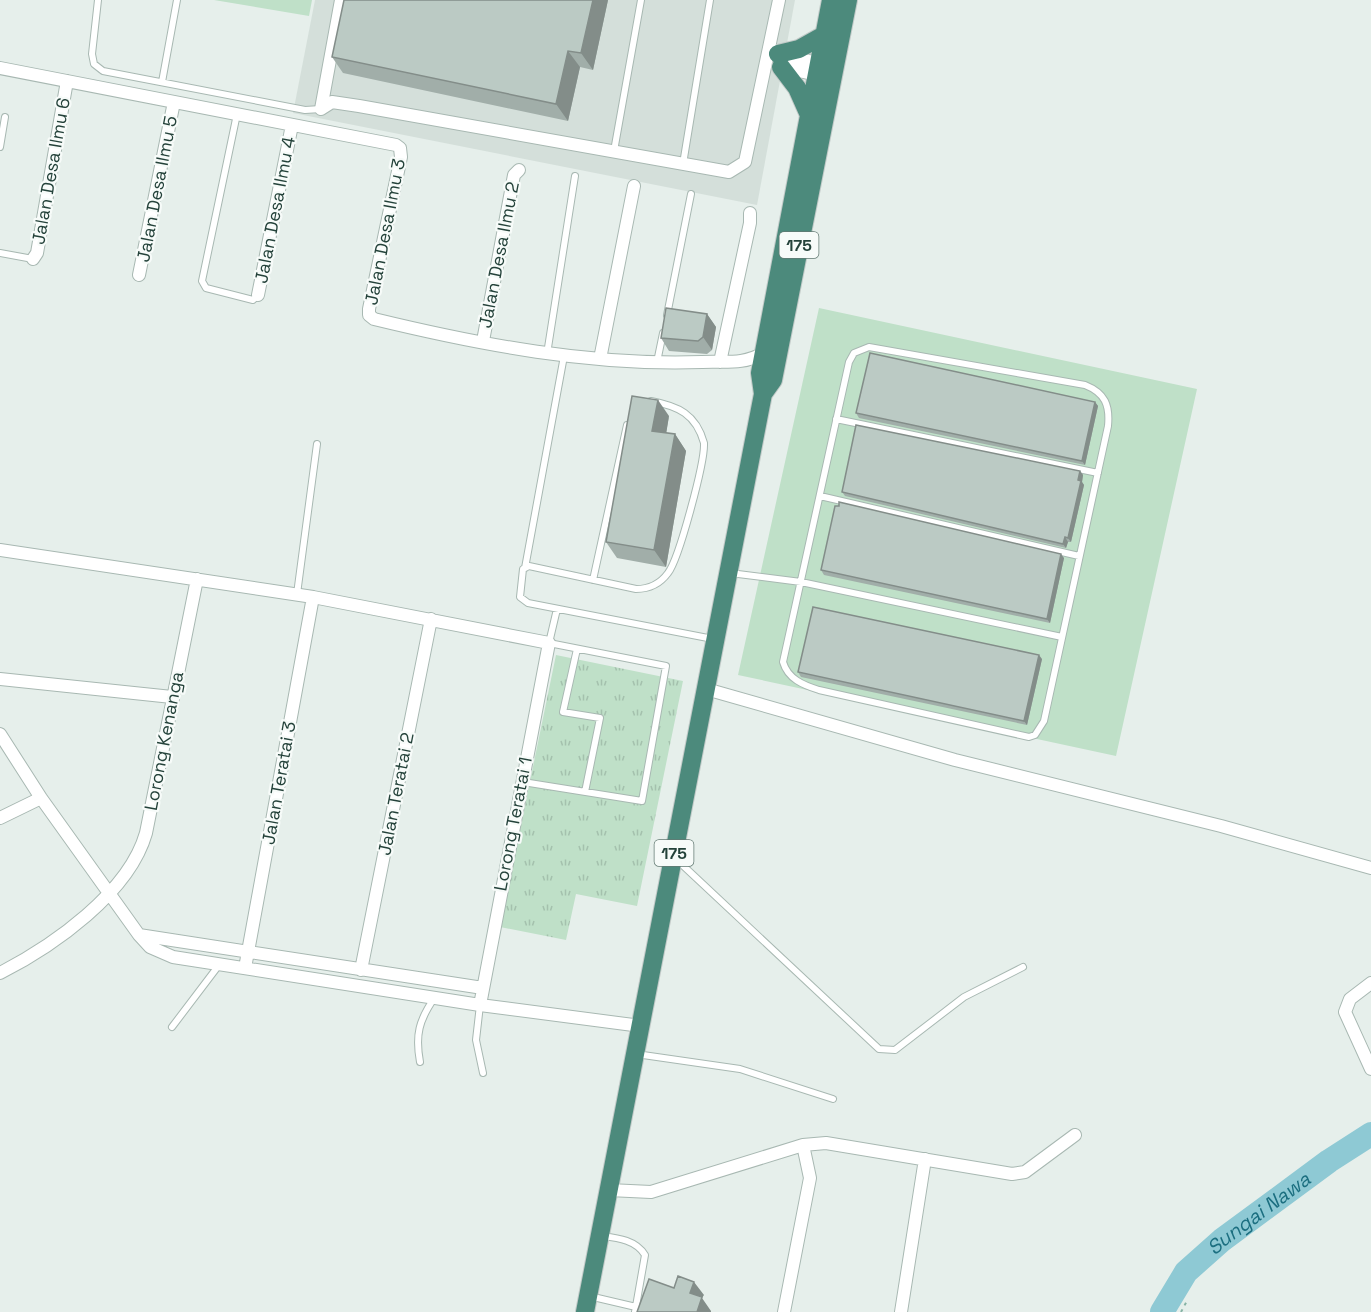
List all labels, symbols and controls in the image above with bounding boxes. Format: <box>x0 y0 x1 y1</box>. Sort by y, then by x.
street label: Jalan Desa Ilmu 6 <box>26 96 75 246</box>
street label: Jalan Desa Ilmu 5 <box>131 114 182 264</box>
street label: Jalan Desa Ilmu 4 <box>249 135 300 285</box>
street label: Jalan Desa Ilmu 3 <box>359 157 410 307</box>
street label: Jalan Desa Ilmu 2 <box>473 180 524 330</box>
road number: 175 <box>780 232 818 258</box>
street label: Lorong Kenanga <box>139 669 188 812</box>
street label: Jalan Teratai 3 <box>256 720 301 846</box>
street label: Jalan Teratai 2 <box>372 731 419 857</box>
street label: Lorong Teratai 1 <box>488 755 537 893</box>
road number: 175 <box>654 840 694 866</box>
water label: Sungai Nawa <box>1201 1166 1316 1261</box>

